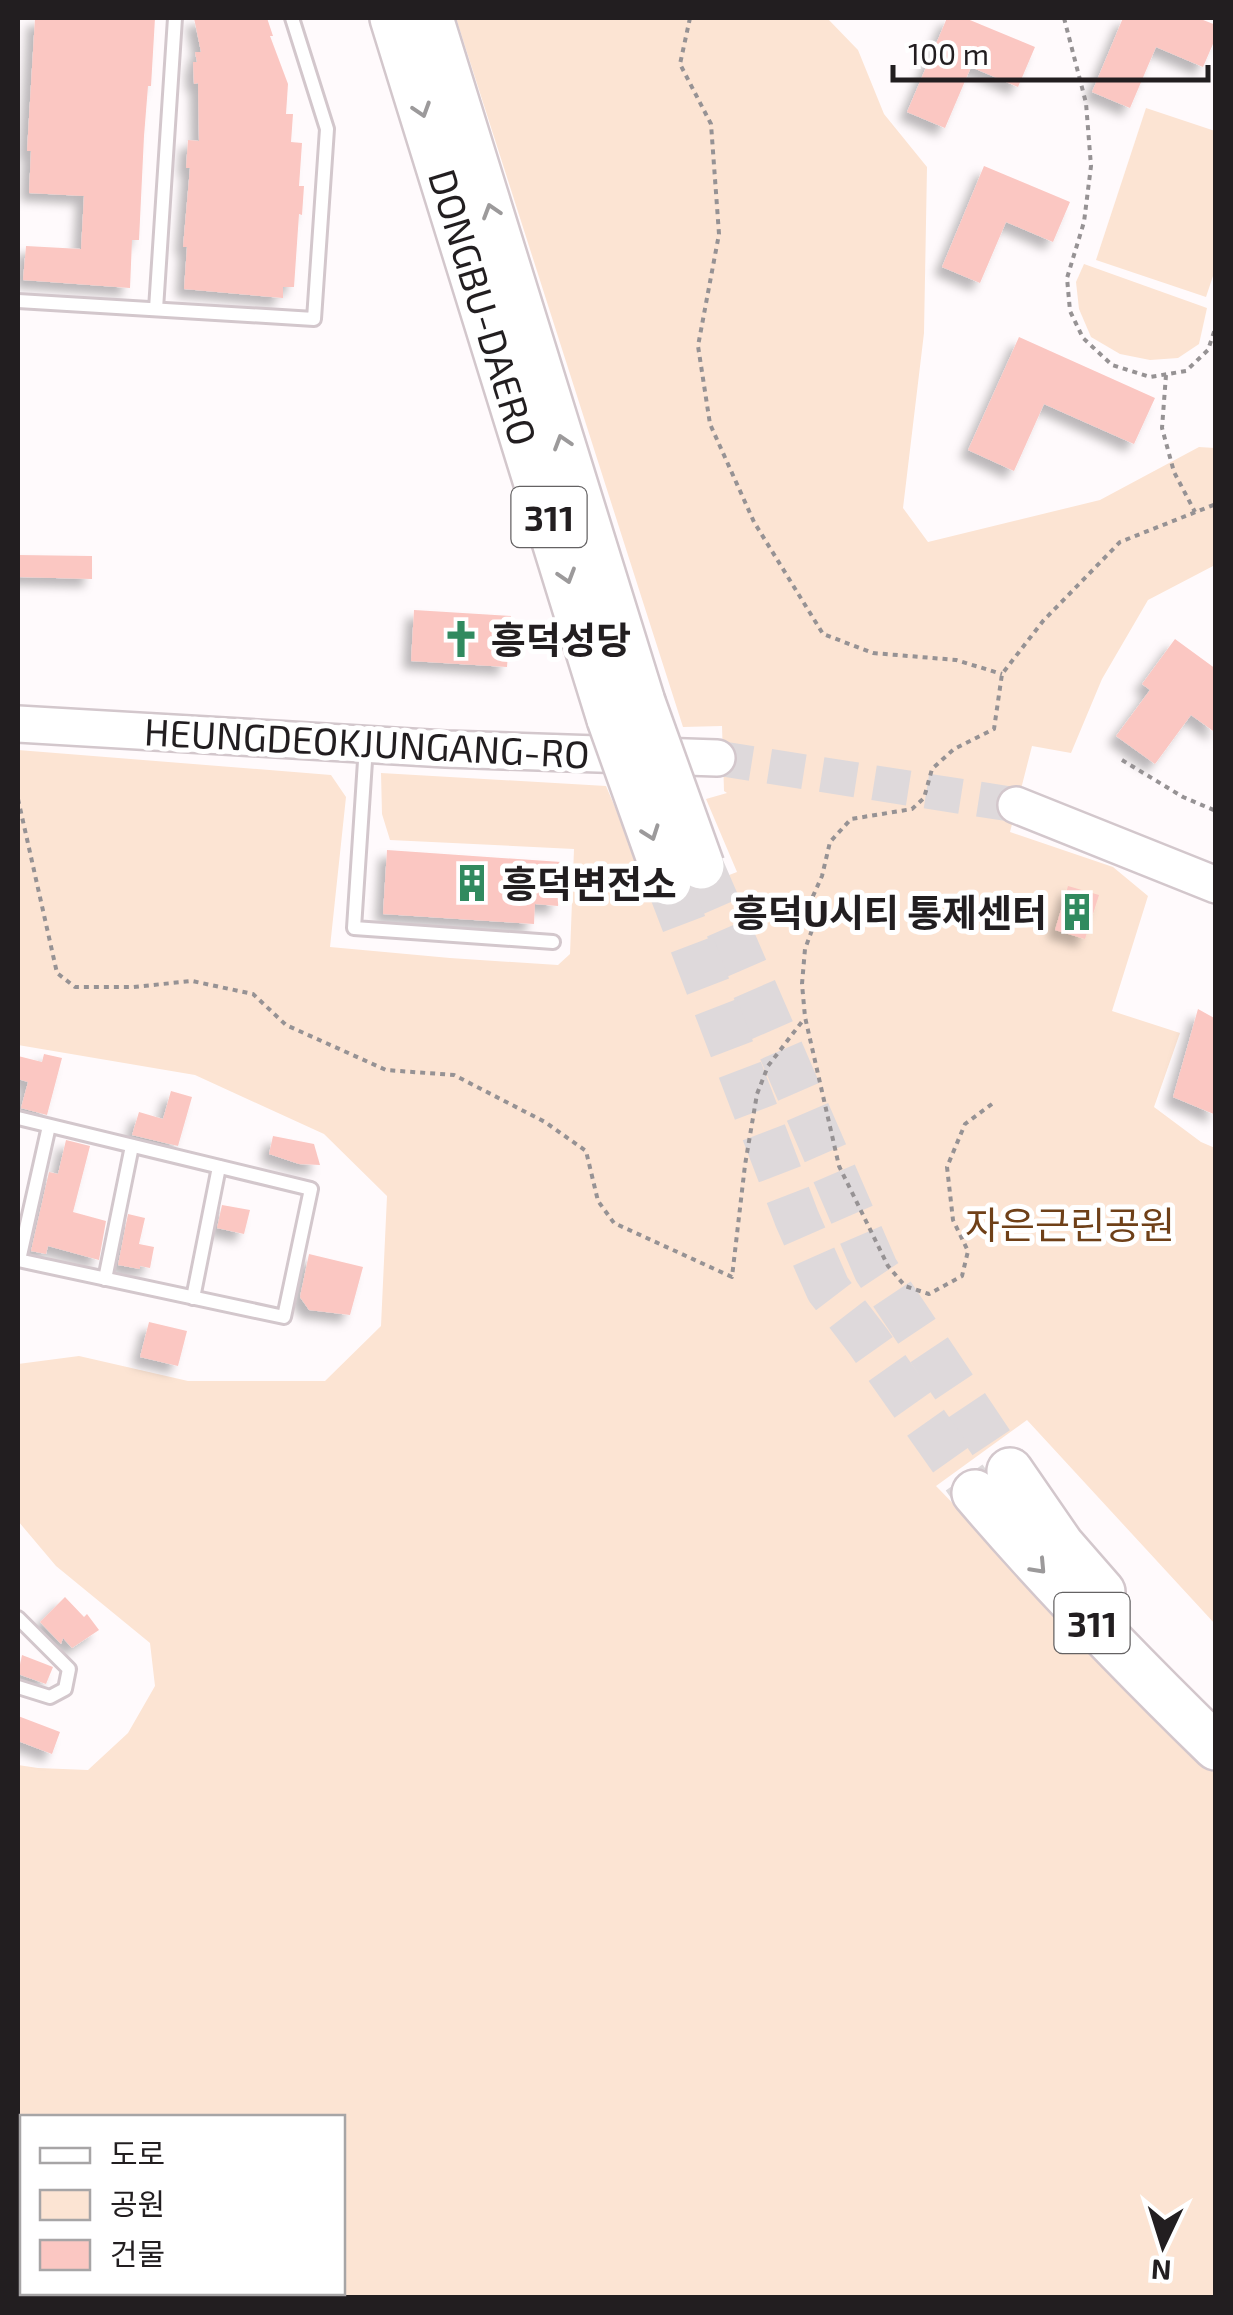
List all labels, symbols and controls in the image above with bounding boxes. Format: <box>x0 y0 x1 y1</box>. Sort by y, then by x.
scale bar <box>893 20 1208 82</box>
text: 100 m <box>908 35 989 71</box>
one-way arrow <box>410 101 431 118</box>
street label: DONGBU-DAERO <box>420 163 548 451</box>
one-way arrow <box>482 203 502 220</box>
one-way arrow <box>553 434 574 451</box>
road number: 311 <box>512 487 586 547</box>
one-way arrow <box>555 567 576 584</box>
place label: 흥덕성당 <box>491 616 631 662</box>
church icon: 흥덕성당 <box>440 618 482 660</box>
street label: HEUNGDEOKJUNGANG-RO <box>143 707 591 777</box>
one-way arrow <box>639 824 660 841</box>
place label: 흥덕변전소 <box>502 860 677 906</box>
building icon: 흥덕변전소 <box>451 862 493 904</box>
place label: 흥덕U시티 통제센터 <box>733 889 1047 935</box>
building icon: 흥덕U시티 통제센터 <box>1056 891 1098 933</box>
park label: 자은근린공원 <box>965 1201 1175 1247</box>
one-way arrow <box>1027 1555 1045 1574</box>
road number: 311 <box>1054 1593 1130 1653</box>
legend <box>20 2115 345 2295</box>
text: 도로 <box>110 2135 165 2171</box>
text: 공원 <box>110 2185 165 2221</box>
north arrow <box>1113 2195 1213 2295</box>
text: 건물 <box>110 2235 165 2271</box>
text: N <box>1150 2253 1172 2289</box>

